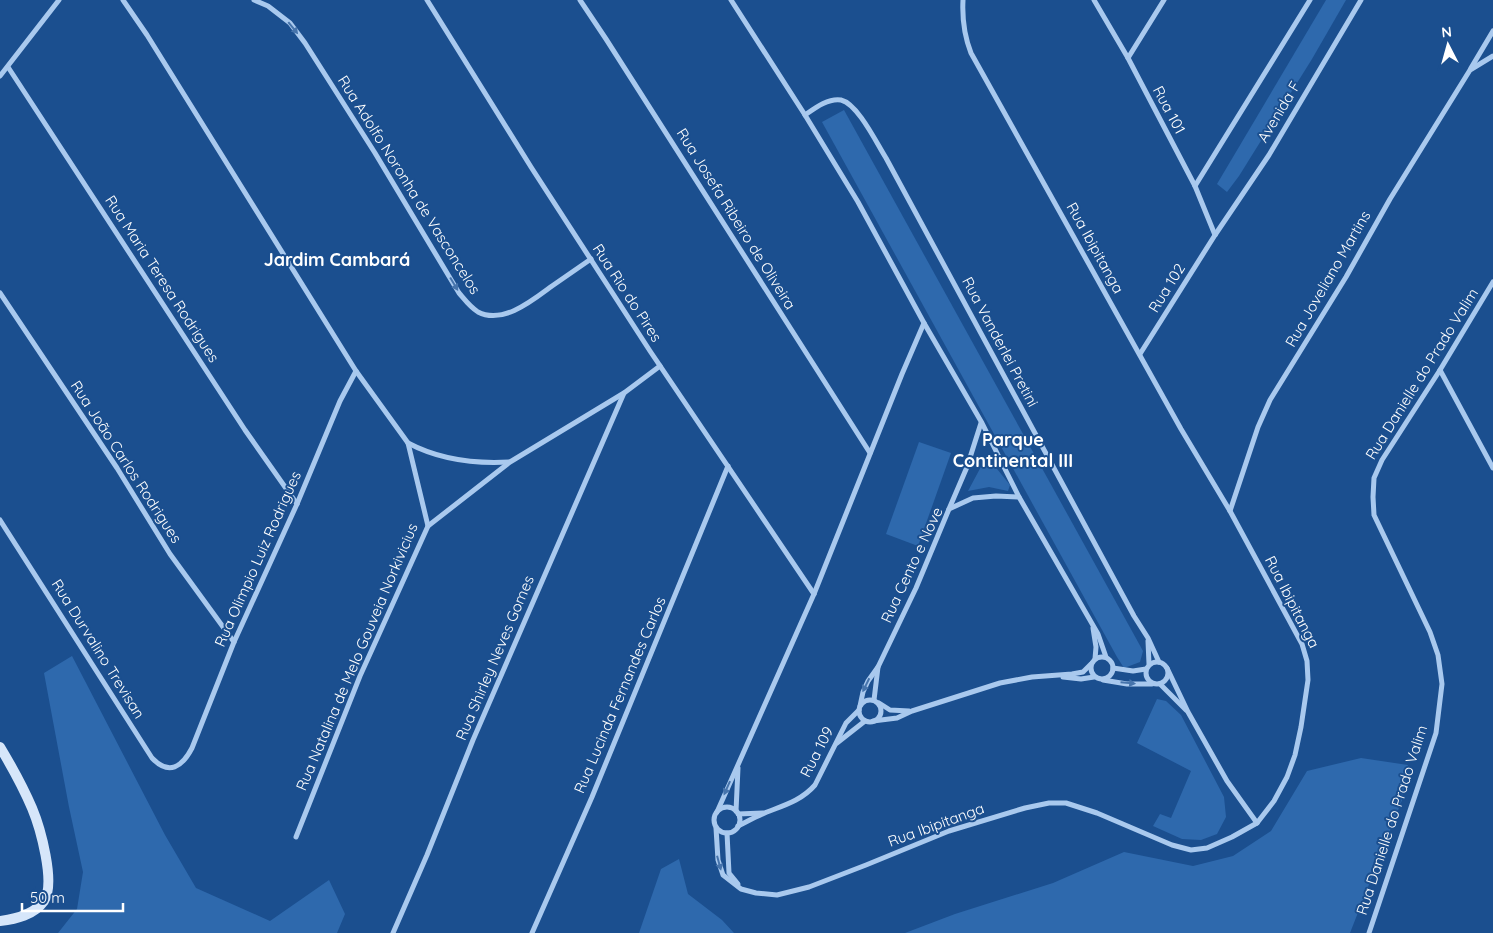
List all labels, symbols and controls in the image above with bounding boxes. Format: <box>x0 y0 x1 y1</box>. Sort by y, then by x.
north arrow <box>1423 20 1473 70</box>
one-way arrow <box>287 21 299 33</box>
text: N <box>1441 23 1453 42</box>
street label: Rua Adolfo Noronha de Vasconcelos <box>334 72 485 298</box>
street label: Avenida F <box>1253 78 1304 146</box>
street label: Rua 101 <box>1149 83 1190 137</box>
street label: Rua Josefa Ribeiro de Oliveira <box>673 125 800 313</box>
street label: Rua Maria Teresa Rodrigues <box>101 191 224 366</box>
street label: Rua Ibipitanga <box>1063 199 1128 297</box>
street label: Rua Joveliano Martins <box>1281 207 1374 350</box>
street label: Rua Rio do Pires <box>589 240 666 345</box>
district label: Jardim Cambará <box>264 248 410 271</box>
street label: Rua 102 <box>1144 260 1189 316</box>
street label: Rua Vanderlei Pretini <box>958 273 1043 410</box>
one-way arrow <box>449 277 458 290</box>
street label: Rua Danielle do Prado Valim <box>1361 285 1482 463</box>
street label: Rua João Carlos Rodrigues <box>67 377 186 547</box>
district label: Parque Continental III <box>953 428 1073 472</box>
street label: Rua Olimpio Luiz Rodrigues <box>210 468 305 650</box>
street label: Rua Cento e Nove <box>876 504 947 626</box>
street label: Rua Natalina de Melo Gouveia Norkivicius <box>291 520 422 793</box>
street label: Rua Ibipitanga <box>1261 552 1324 651</box>
street label: Rua Shirley Neves Gomes <box>451 572 538 743</box>
street label: Rua Durvalino Trevisan <box>48 575 149 722</box>
street label: Rua Lucinda Fernandes Carlos <box>569 594 670 796</box>
one-way arrow <box>862 678 870 692</box>
one-way arrow <box>1120 680 1136 688</box>
street label: Rua 109 <box>796 723 837 780</box>
street label: Rua Danielle do Prado Valim <box>1352 723 1431 917</box>
one-way arrow <box>723 781 731 795</box>
street label: Rua Ibipitanga <box>885 798 987 851</box>
one-way arrow <box>716 855 724 870</box>
scale bar <box>22 880 124 912</box>
text: 50 m <box>30 888 65 907</box>

